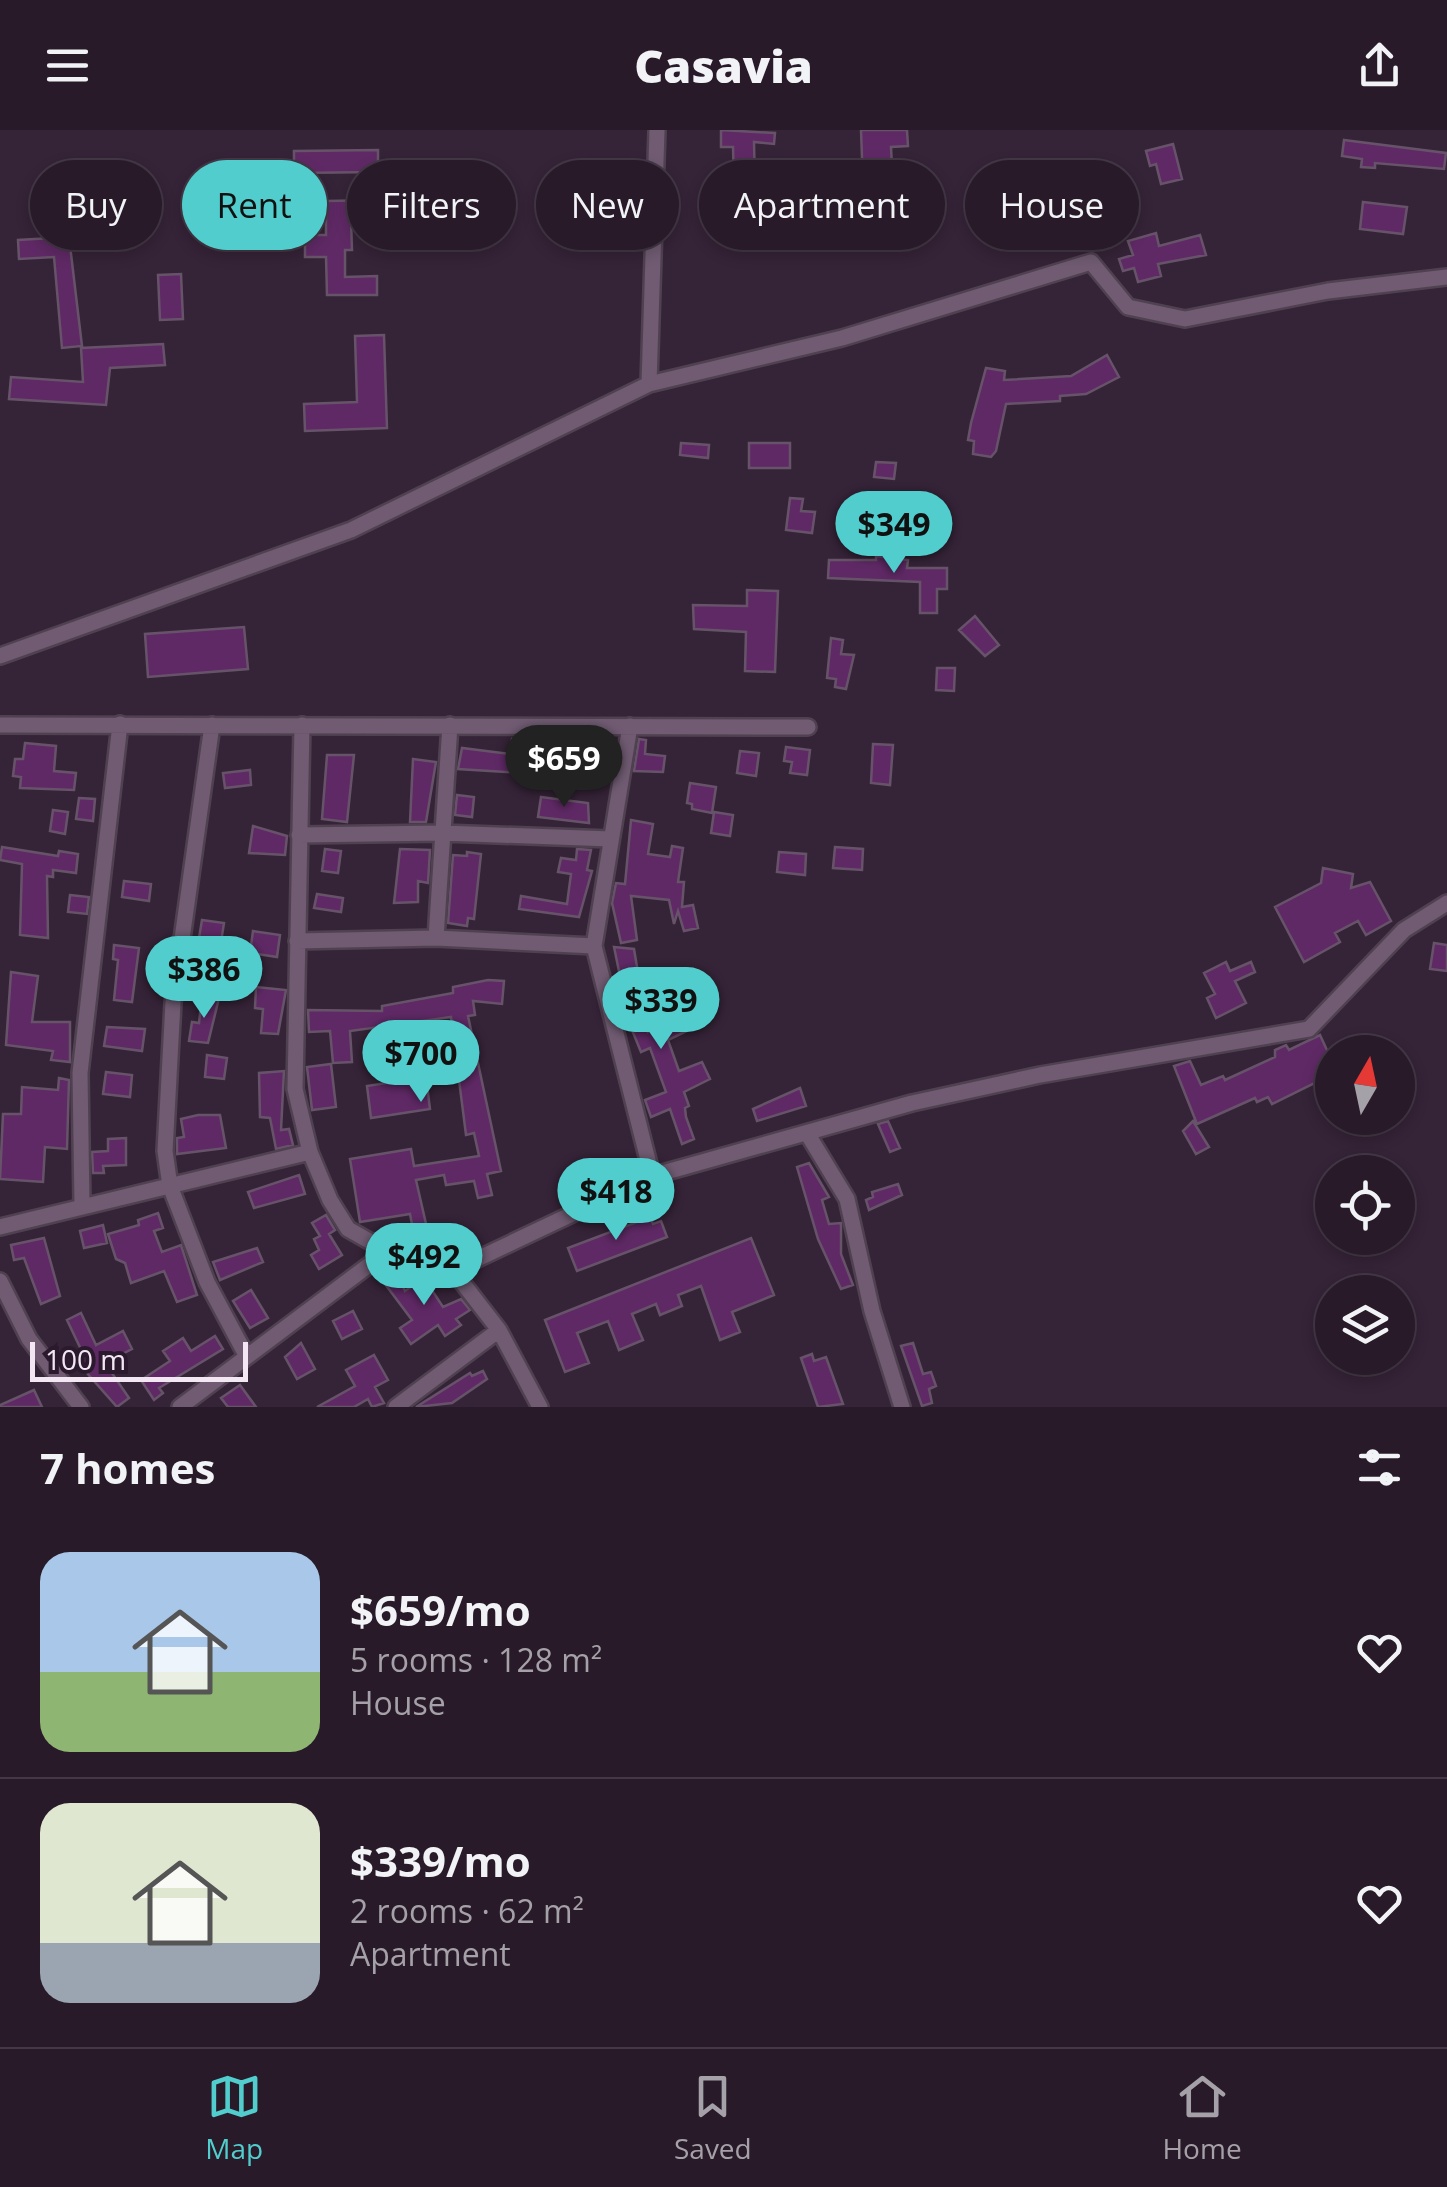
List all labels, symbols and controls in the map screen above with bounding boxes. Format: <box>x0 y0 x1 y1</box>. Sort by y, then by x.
text: Casavia <box>634 35 813 96</box>
icon: menu <box>40 38 95 93</box>
icon: share <box>1352 38 1407 93</box>
chip: Buy <box>30 160 162 250</box>
chip: Rent <box>182 160 327 250</box>
chip: Filters <box>347 160 516 250</box>
chip: New <box>536 160 679 250</box>
chip: Apartment <box>699 160 945 250</box>
chip: House <box>965 160 1139 250</box>
pin: $349 <box>835 491 953 576</box>
text: $349 <box>857 502 931 545</box>
pin: $659 <box>505 725 623 810</box>
text: $659 <box>527 736 601 779</box>
pin: $386 <box>145 936 263 1021</box>
text: $386 <box>167 947 241 990</box>
pin: $339 <box>602 967 720 1052</box>
text: $339 <box>624 978 698 1021</box>
pin: $700 <box>362 1020 480 1105</box>
text: $700 <box>384 1031 458 1074</box>
north arrow <box>1315 1035 1415 1135</box>
map controls <box>1315 1035 1415 1375</box>
button: locate <box>1315 1155 1415 1255</box>
pin: $418 <box>557 1158 675 1243</box>
text: $418 <box>579 1169 653 1212</box>
pin: $492 <box>365 1223 483 1308</box>
text: $492 <box>387 1234 461 1277</box>
button: layers <box>1315 1275 1415 1375</box>
scale bar <box>30 1337 248 1382</box>
text: 100 m <box>45 1340 126 1378</box>
text: 7 homes <box>40 1439 215 1496</box>
icon: filters <box>1352 1440 1407 1495</box>
text: $659/mo <box>350 1581 531 1638</box>
icon: home <box>120 1592 240 1712</box>
icon: heart <box>1352 1625 1407 1680</box>
text: 5 rooms · 128 m² <box>350 1638 602 1681</box>
text: House <box>350 1681 446 1724</box>
text: $339/mo <box>350 1832 531 1889</box>
icon: home <box>120 1843 240 1963</box>
icon: heart <box>1352 1876 1407 1931</box>
text: 2 rooms · 62 m² <box>350 1889 584 1932</box>
text: Apartment <box>350 1932 511 1975</box>
tab: Map <box>205 2069 263 2167</box>
tab: Saved <box>674 2069 752 2167</box>
tab: Home <box>1162 2069 1242 2167</box>

